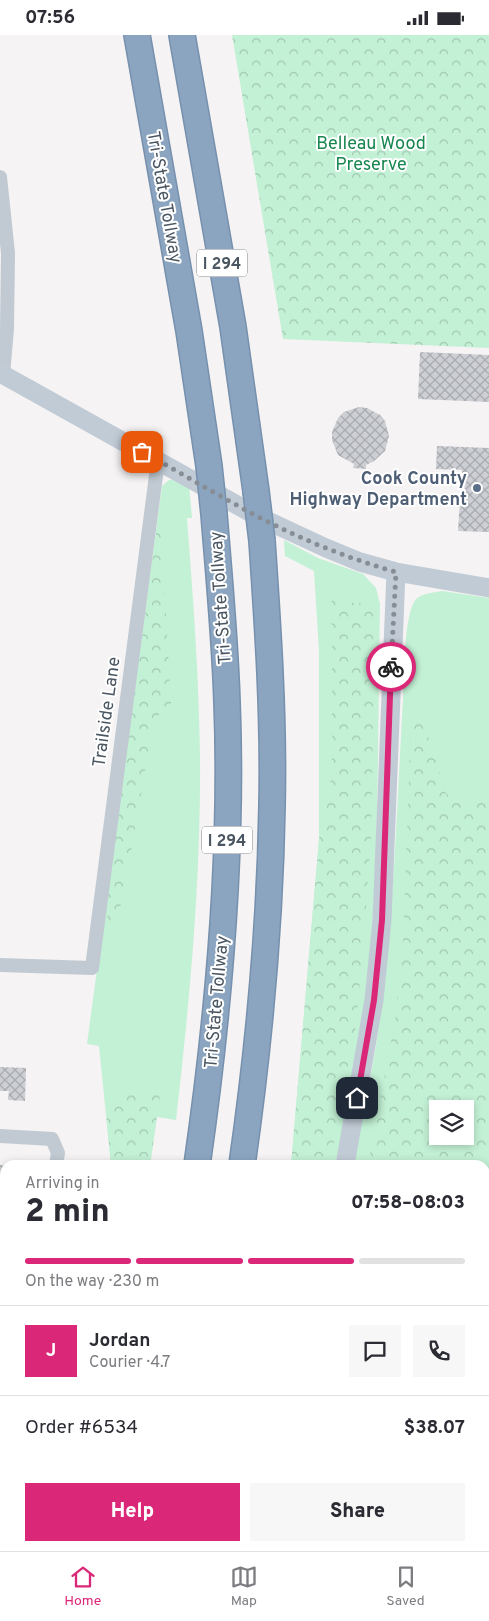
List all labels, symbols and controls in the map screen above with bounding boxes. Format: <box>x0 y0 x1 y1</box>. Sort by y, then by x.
text: 07:56 <box>25 6 75 30</box>
street label: Tri-State Tollway <box>141 129 186 265</box>
park label: Belleau Wood Preserve <box>316 133 426 177</box>
road number: I 294 <box>197 249 247 277</box>
pin <box>121 431 163 473</box>
icon: bag <box>128 438 156 466</box>
place label: Cook County Highway Department <box>290 468 467 512</box>
marker: Cook County Highway Department <box>471 482 483 494</box>
street label: Tri-State Tollway <box>205 530 238 665</box>
courier <box>366 642 416 692</box>
icon: bike <box>377 653 405 681</box>
street label: Trailside Lane <box>88 656 127 769</box>
road number: I 294 <box>202 827 252 853</box>
street label: Tri-State Tollway <box>200 935 235 1070</box>
pin <box>336 1077 378 1119</box>
icon: home <box>343 1084 371 1112</box>
map controls <box>429 1100 474 1145</box>
button: layers <box>429 1100 474 1145</box>
text: Arriving in <box>25 1174 100 1194</box>
text: 07:58–08:03 <box>351 1191 465 1215</box>
text: 2 min <box>25 1193 110 1233</box>
text: On the way · 230 m <box>25 1272 159 1292</box>
button: chat <box>349 1325 401 1377</box>
button: phone <box>413 1325 465 1377</box>
text: Jordan <box>89 1329 151 1353</box>
text: J <box>46 1339 56 1363</box>
text: Courier · 4.7 <box>89 1353 170 1373</box>
text: Order #6534 <box>25 1416 138 1440</box>
text: $38.07 <box>404 1416 465 1440</box>
button: Help <box>25 1483 240 1541</box>
button: Share <box>250 1483 465 1541</box>
tab: Home <box>64 1563 101 1610</box>
tab: Map <box>230 1563 258 1610</box>
tab: Saved <box>386 1563 425 1610</box>

